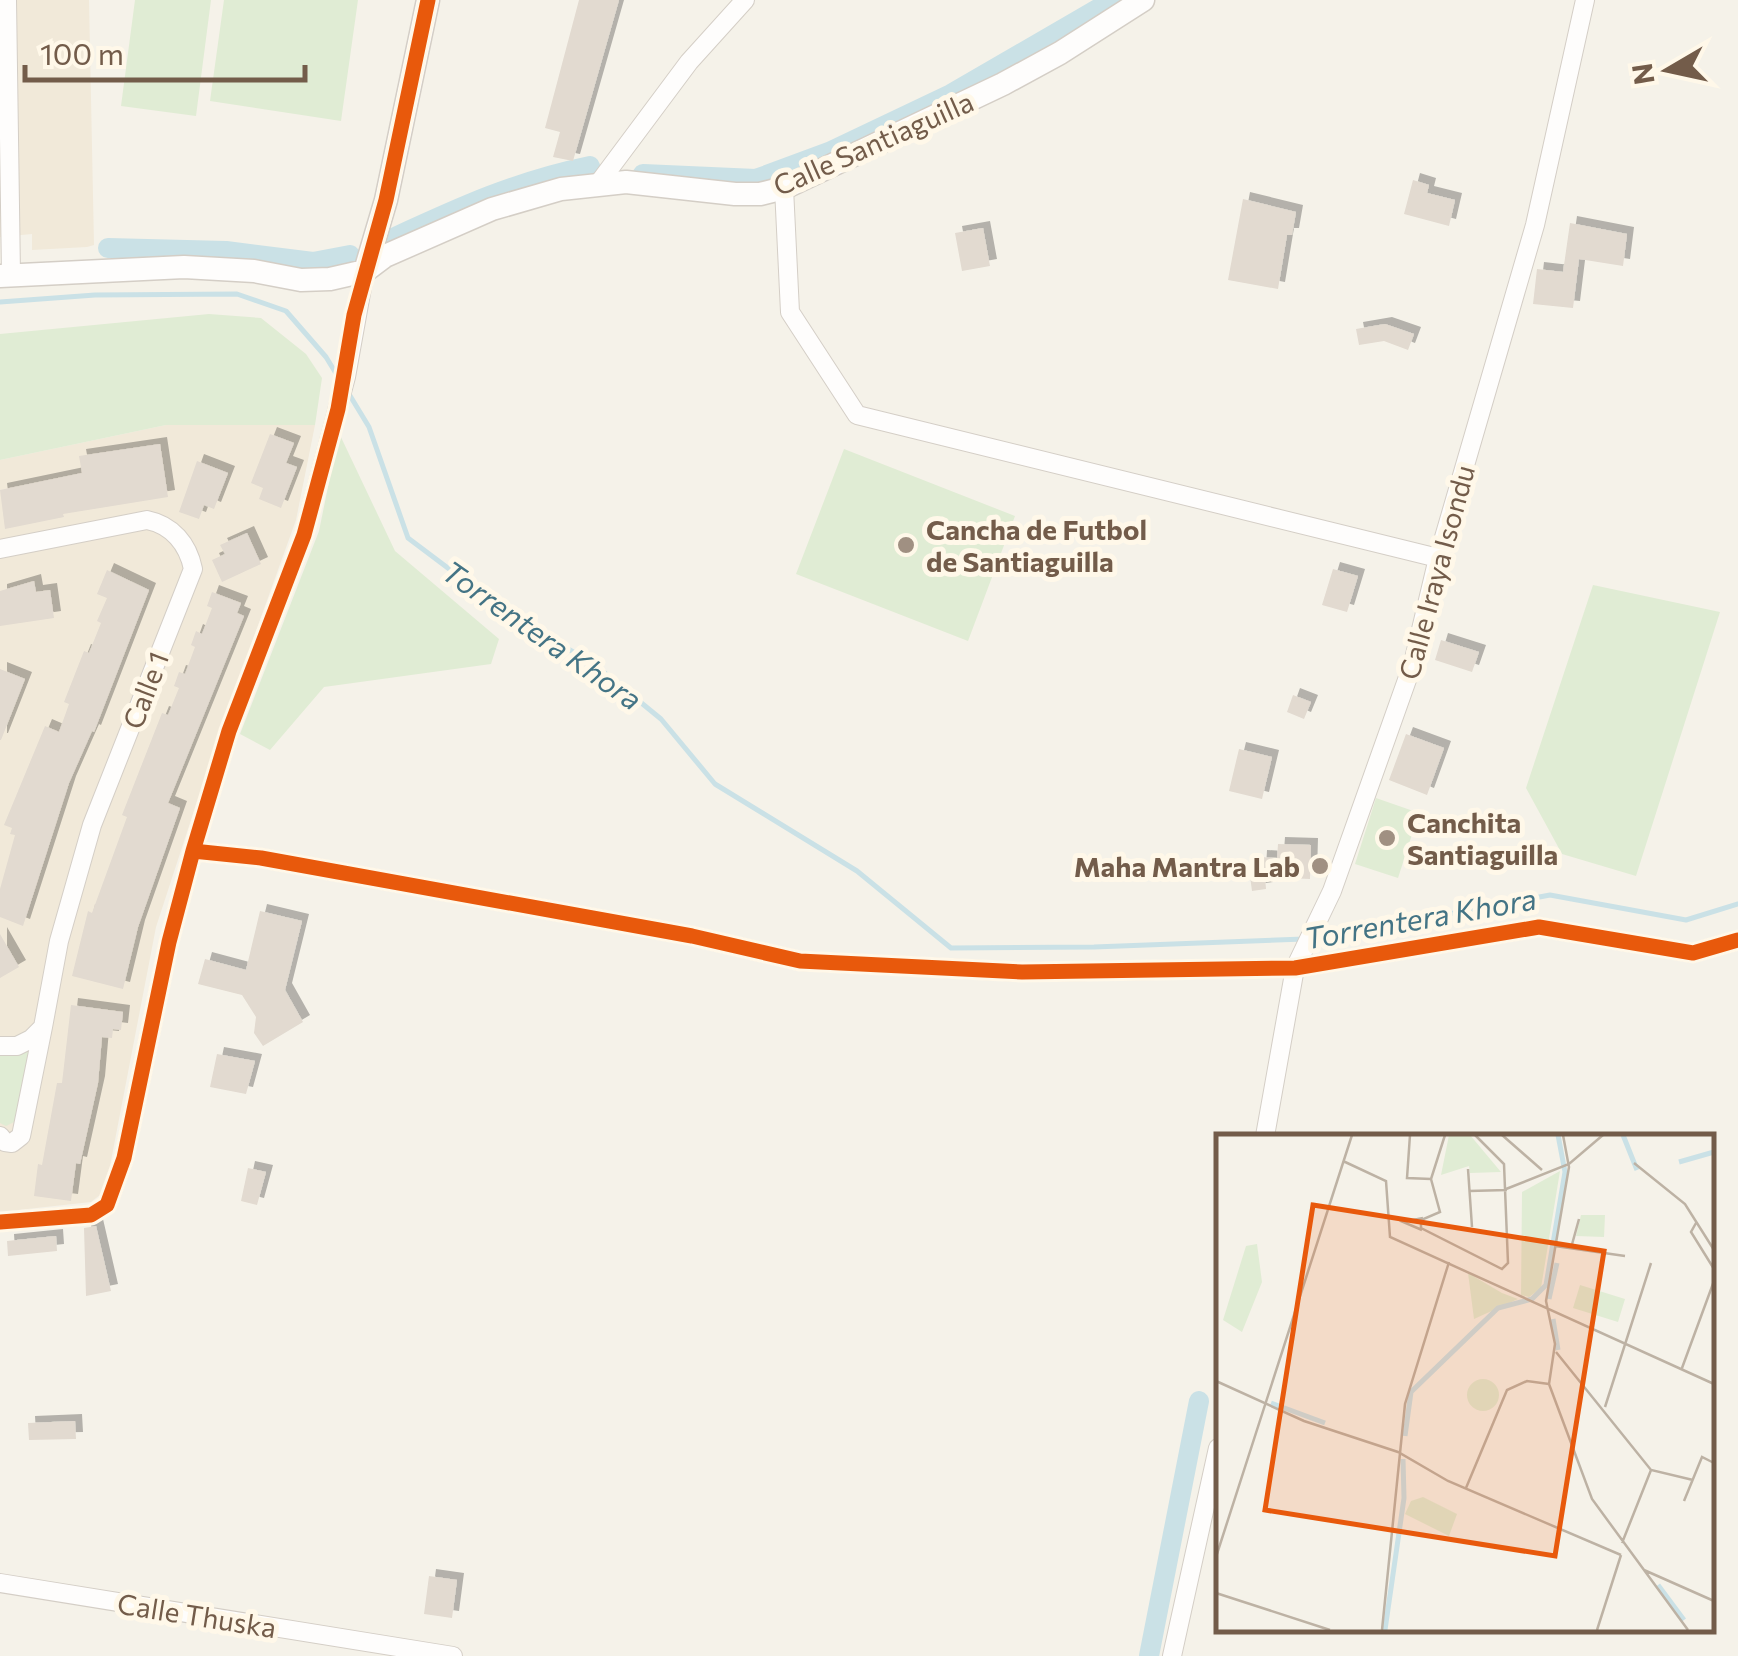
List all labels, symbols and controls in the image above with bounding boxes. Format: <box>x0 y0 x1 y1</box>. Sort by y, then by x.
scale bar <box>25 20 305 82</box>
north arrow <box>1618 20 1718 120</box>
text: 100 m <box>40 34 124 71</box>
text: N <box>1624 61 1661 87</box>
street label: Calle Santiaguilla <box>768 84 978 202</box>
street label: Calle Iraya Isondu <box>1391 461 1481 683</box>
place label: Cancha de Futbol de Santiaguilla <box>926 512 1147 578</box>
marker: Cancha de Futbol de Santiaguilla <box>895 534 917 556</box>
water label: Torrentera Khora <box>436 551 650 717</box>
street label: Calle 1 <box>115 646 175 734</box>
place label: Canchita Santiaguilla <box>1407 805 1558 871</box>
marker: Canchita Santiaguilla <box>1376 827 1398 849</box>
place label: Maha Mantra Lab <box>1074 849 1300 883</box>
marker: Maha Mantra Lab <box>1309 855 1331 877</box>
water label: Torrentera Khora <box>1301 878 1539 956</box>
inset map <box>1216 1134 1713 1631</box>
street label: Calle Thuska <box>115 1586 279 1644</box>

